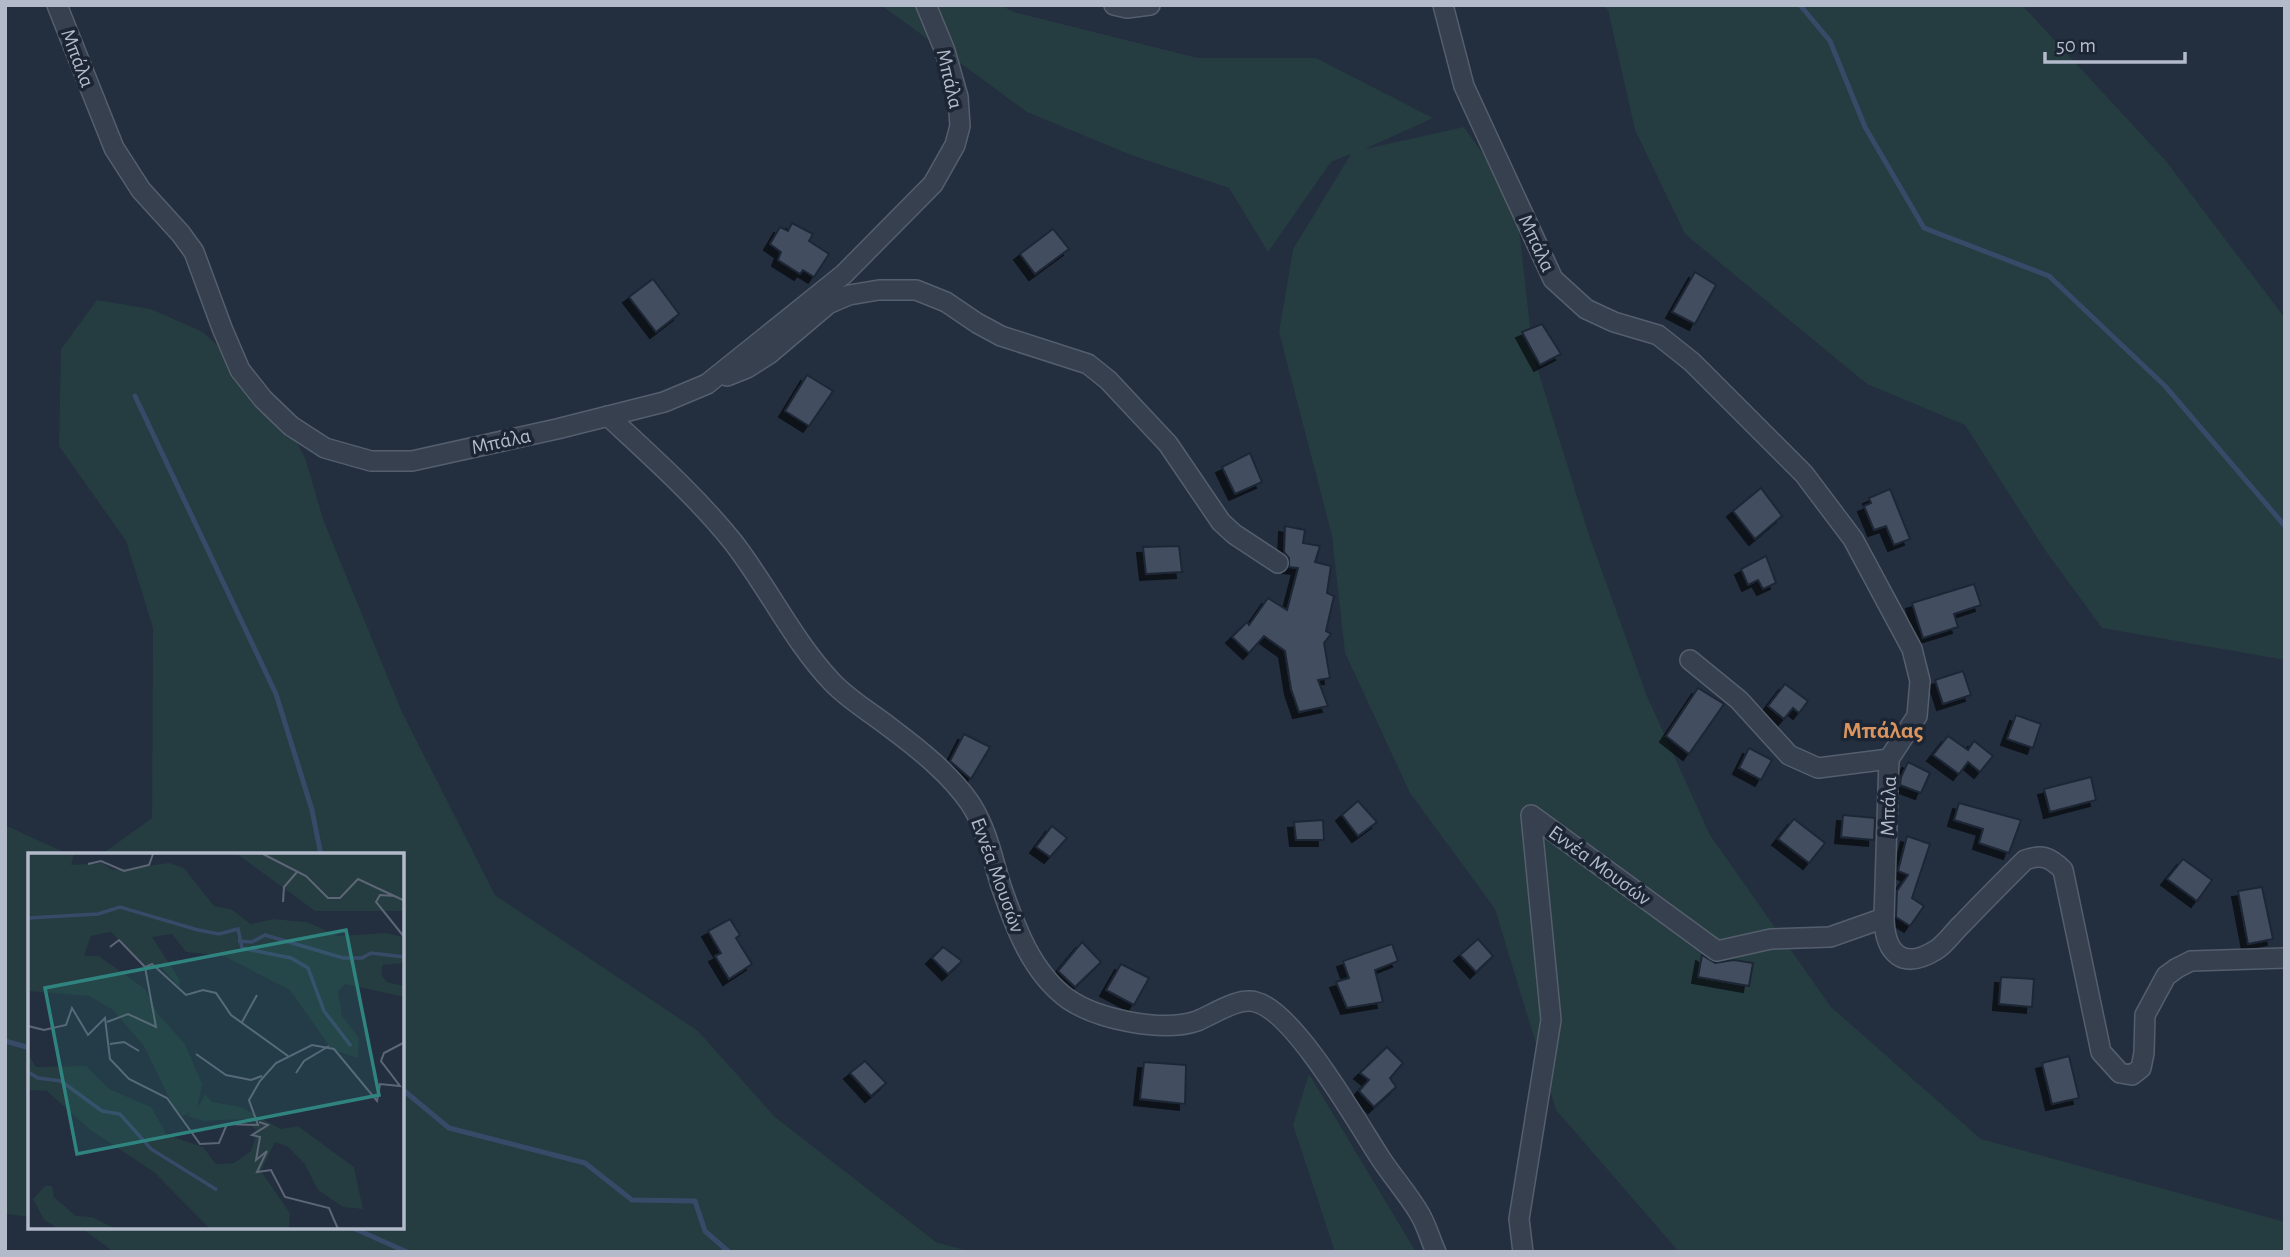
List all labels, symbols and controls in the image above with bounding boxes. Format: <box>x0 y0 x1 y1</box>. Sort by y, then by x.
scale bar <box>2045 21 2185 65</box>
street label: Μπάλα <box>57 26 98 90</box>
text: 50 m <box>2056 35 2096 56</box>
street label: Μπάλα <box>932 47 967 111</box>
street label: Μπάλα <box>1514 211 1559 275</box>
street label: Μπάλα <box>469 425 533 458</box>
district label: Μπάλας <box>1843 719 1923 743</box>
street label: Μπάλα <box>1877 775 1900 837</box>
street label: Εννέα Μουσών <box>967 815 1028 936</box>
street label: Εννέα Μουσών <box>1545 821 1655 909</box>
inset map <box>28 853 404 1229</box>

